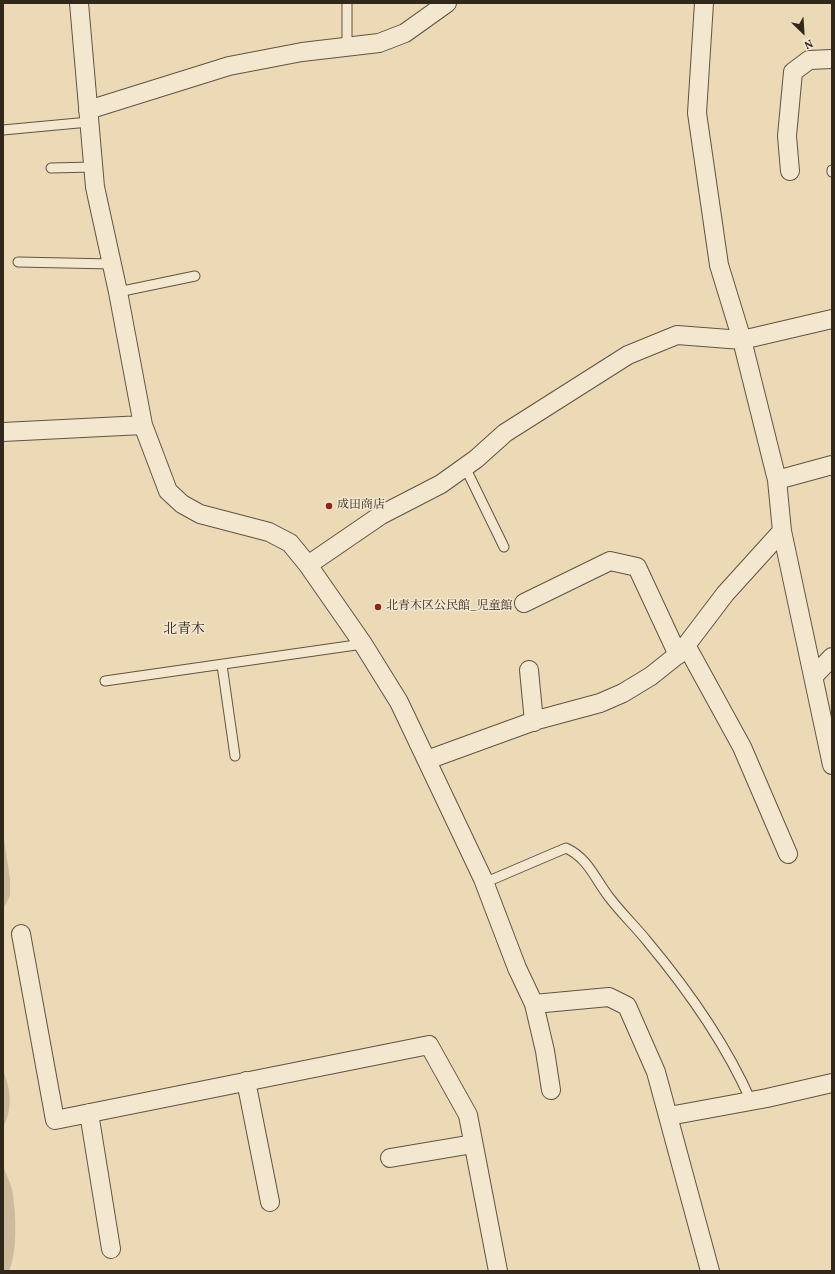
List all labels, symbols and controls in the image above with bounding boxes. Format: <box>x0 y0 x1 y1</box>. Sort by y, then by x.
north arrow <box>783 12 823 52</box>
text: N <box>801 35 815 52</box>
place label: 成田商店 <box>337 499 385 513</box>
marker: 成田商店 <box>324 501 334 511</box>
place label: 北青木区公民館_児童館 <box>386 600 513 614</box>
marker: 北青木区公民館_児童館 <box>373 602 383 612</box>
district label: 北青木 <box>163 622 205 638</box>

